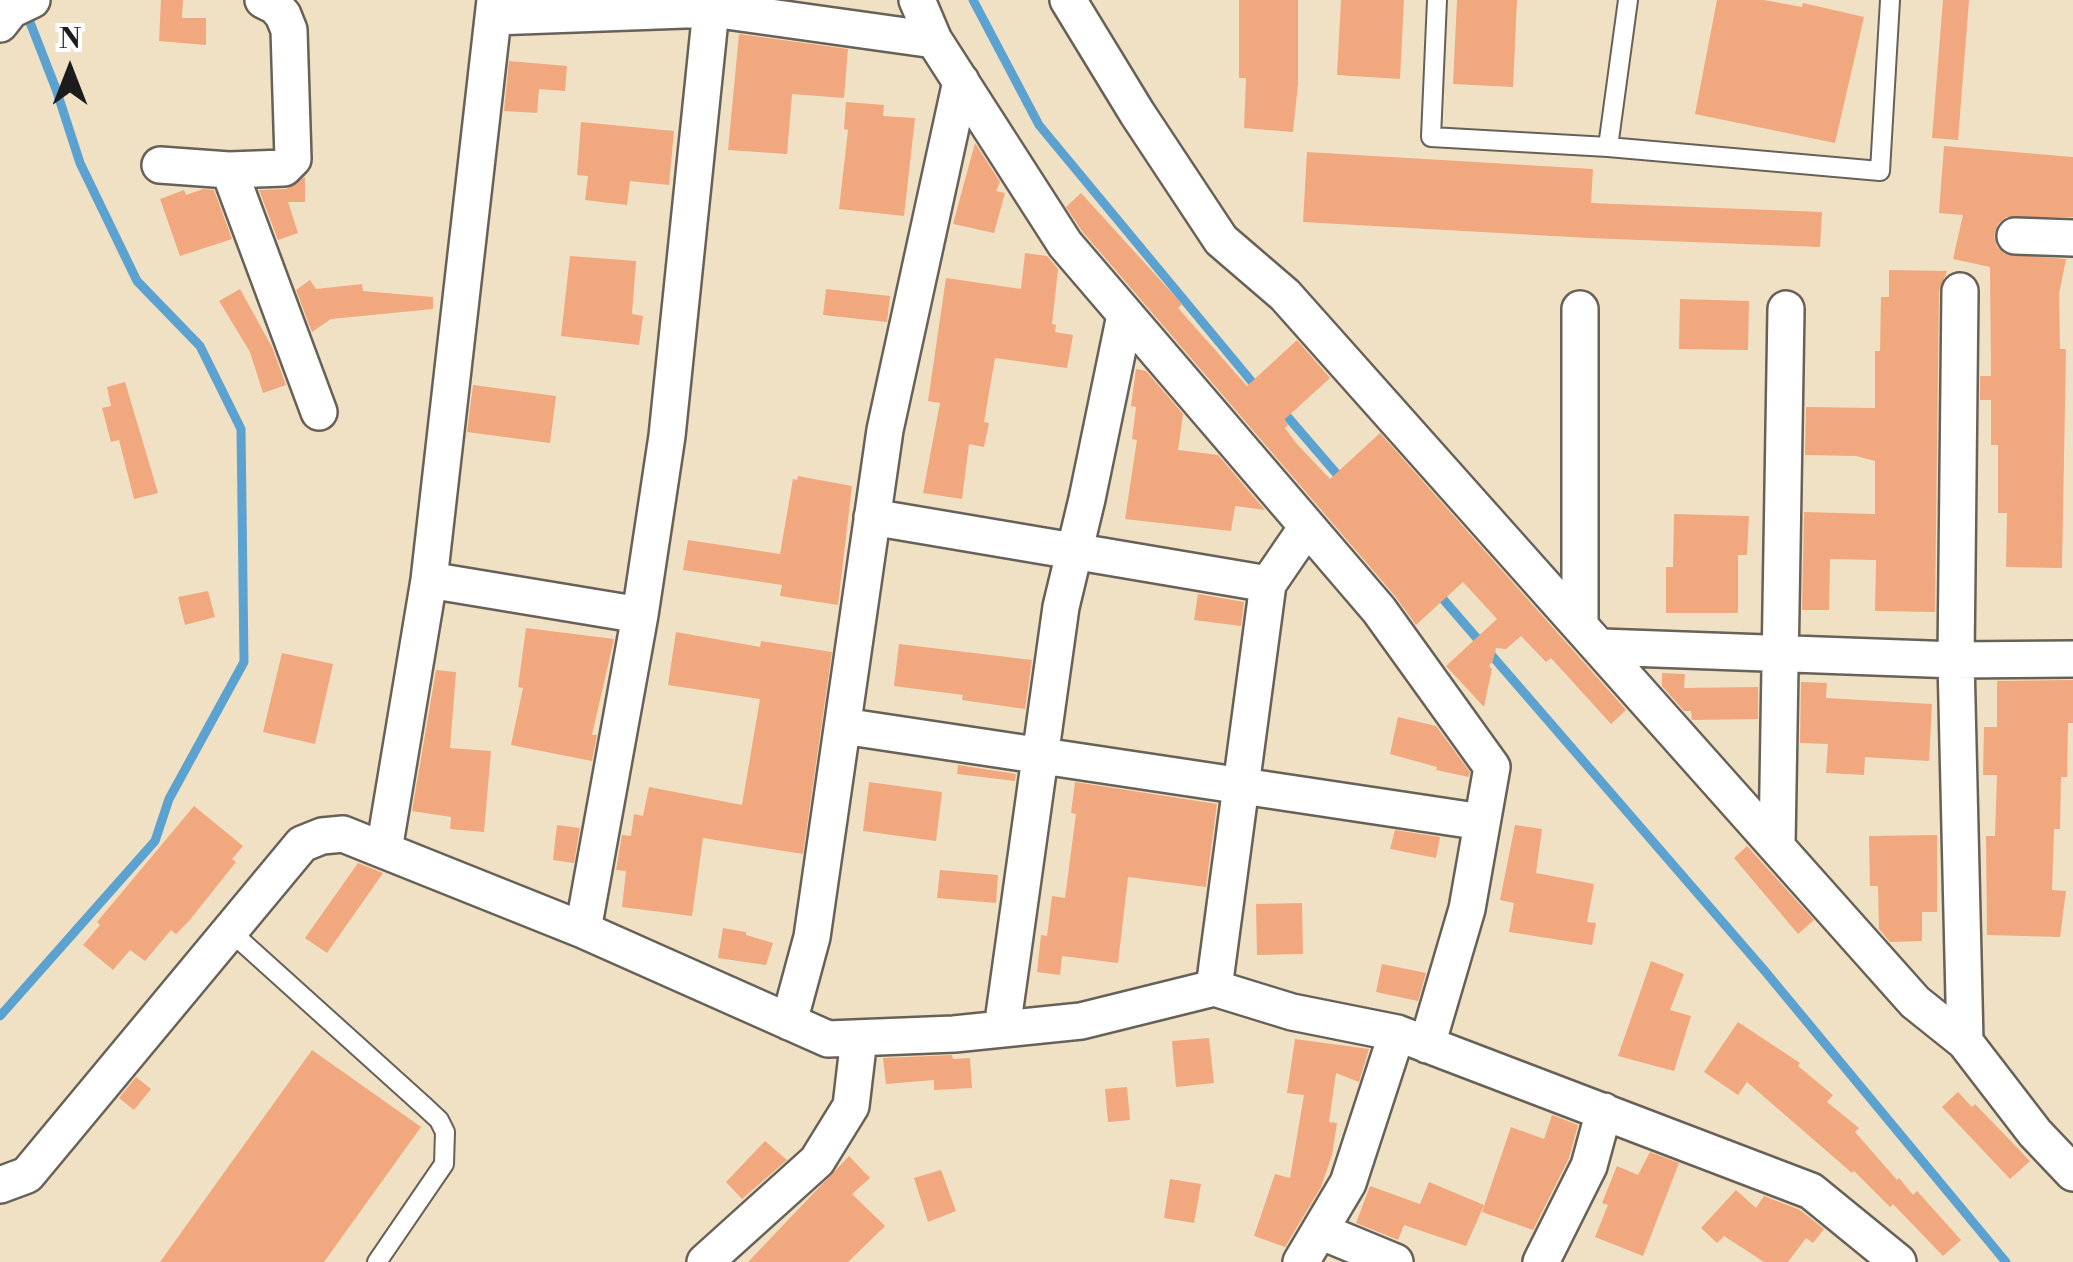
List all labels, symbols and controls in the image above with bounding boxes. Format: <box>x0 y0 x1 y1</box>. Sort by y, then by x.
north arrow <box>20 20 120 120</box>
text: N <box>59 22 81 57</box>

